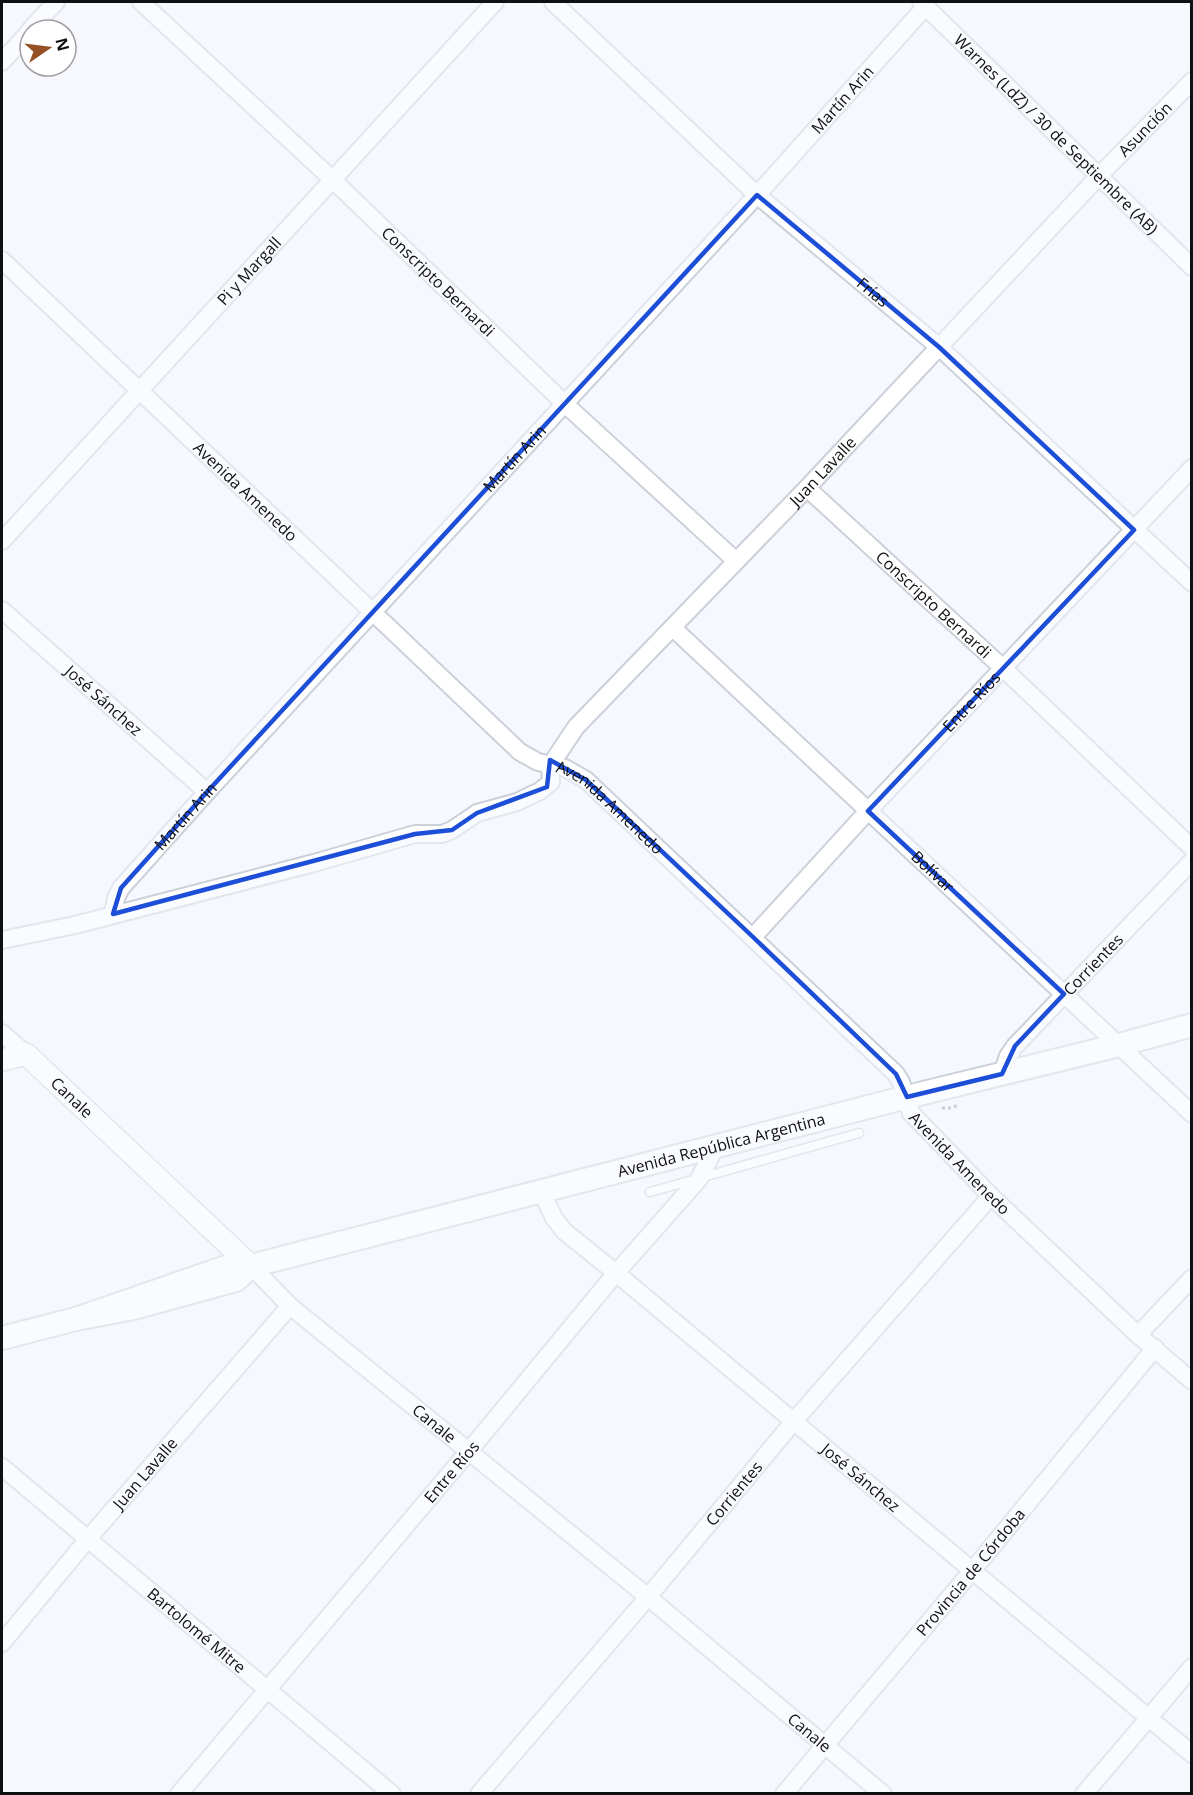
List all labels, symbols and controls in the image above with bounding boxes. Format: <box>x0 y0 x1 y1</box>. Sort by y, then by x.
north arrow <box>18 18 78 78</box>
street label: Warnes (LdZ) / 30 de Septiembre (AB) <box>949 29 1163 239</box>
text: N <box>50 35 75 53</box>
street label: Martín Arin <box>806 61 878 138</box>
street label: Asunción <box>1113 97 1177 161</box>
street label: Conscripto Bernardi <box>377 222 500 341</box>
street label: Pi y Margall <box>212 232 286 310</box>
street label: Frías <box>852 272 894 312</box>
street label: Martín Arin <box>478 420 551 497</box>
street label: Juan Lavalle <box>783 431 861 512</box>
street label: Avenida Amenedo <box>189 437 302 546</box>
street label: Conscripto Bernardi <box>871 546 996 663</box>
street label: José Sánchez <box>59 659 147 740</box>
street label: Entre Ríos <box>937 667 1005 737</box>
street label: Avenida Amenedo <box>554 755 668 859</box>
street label: Martín Arin <box>149 777 222 855</box>
street label: Bolívar <box>907 846 960 897</box>
street label: Corrientes <box>1058 929 1128 1000</box>
street label: Canale <box>46 1072 98 1123</box>
street label: Avenida Amenedo <box>904 1107 1015 1220</box>
street label: Avenida República Argentina <box>615 1108 827 1182</box>
street label: Canale <box>408 1399 461 1448</box>
street label: Juan Lavalle <box>106 1433 182 1515</box>
street label: Entre Ríos <box>419 1436 484 1508</box>
street label: José Sánchez <box>815 1437 905 1517</box>
street label: Corrientes <box>700 1457 767 1531</box>
street label: Provincia de Córdoba <box>911 1504 1030 1640</box>
street label: Bartolomé Mitre <box>143 1582 251 1678</box>
street label: Canale <box>783 1708 836 1757</box>

